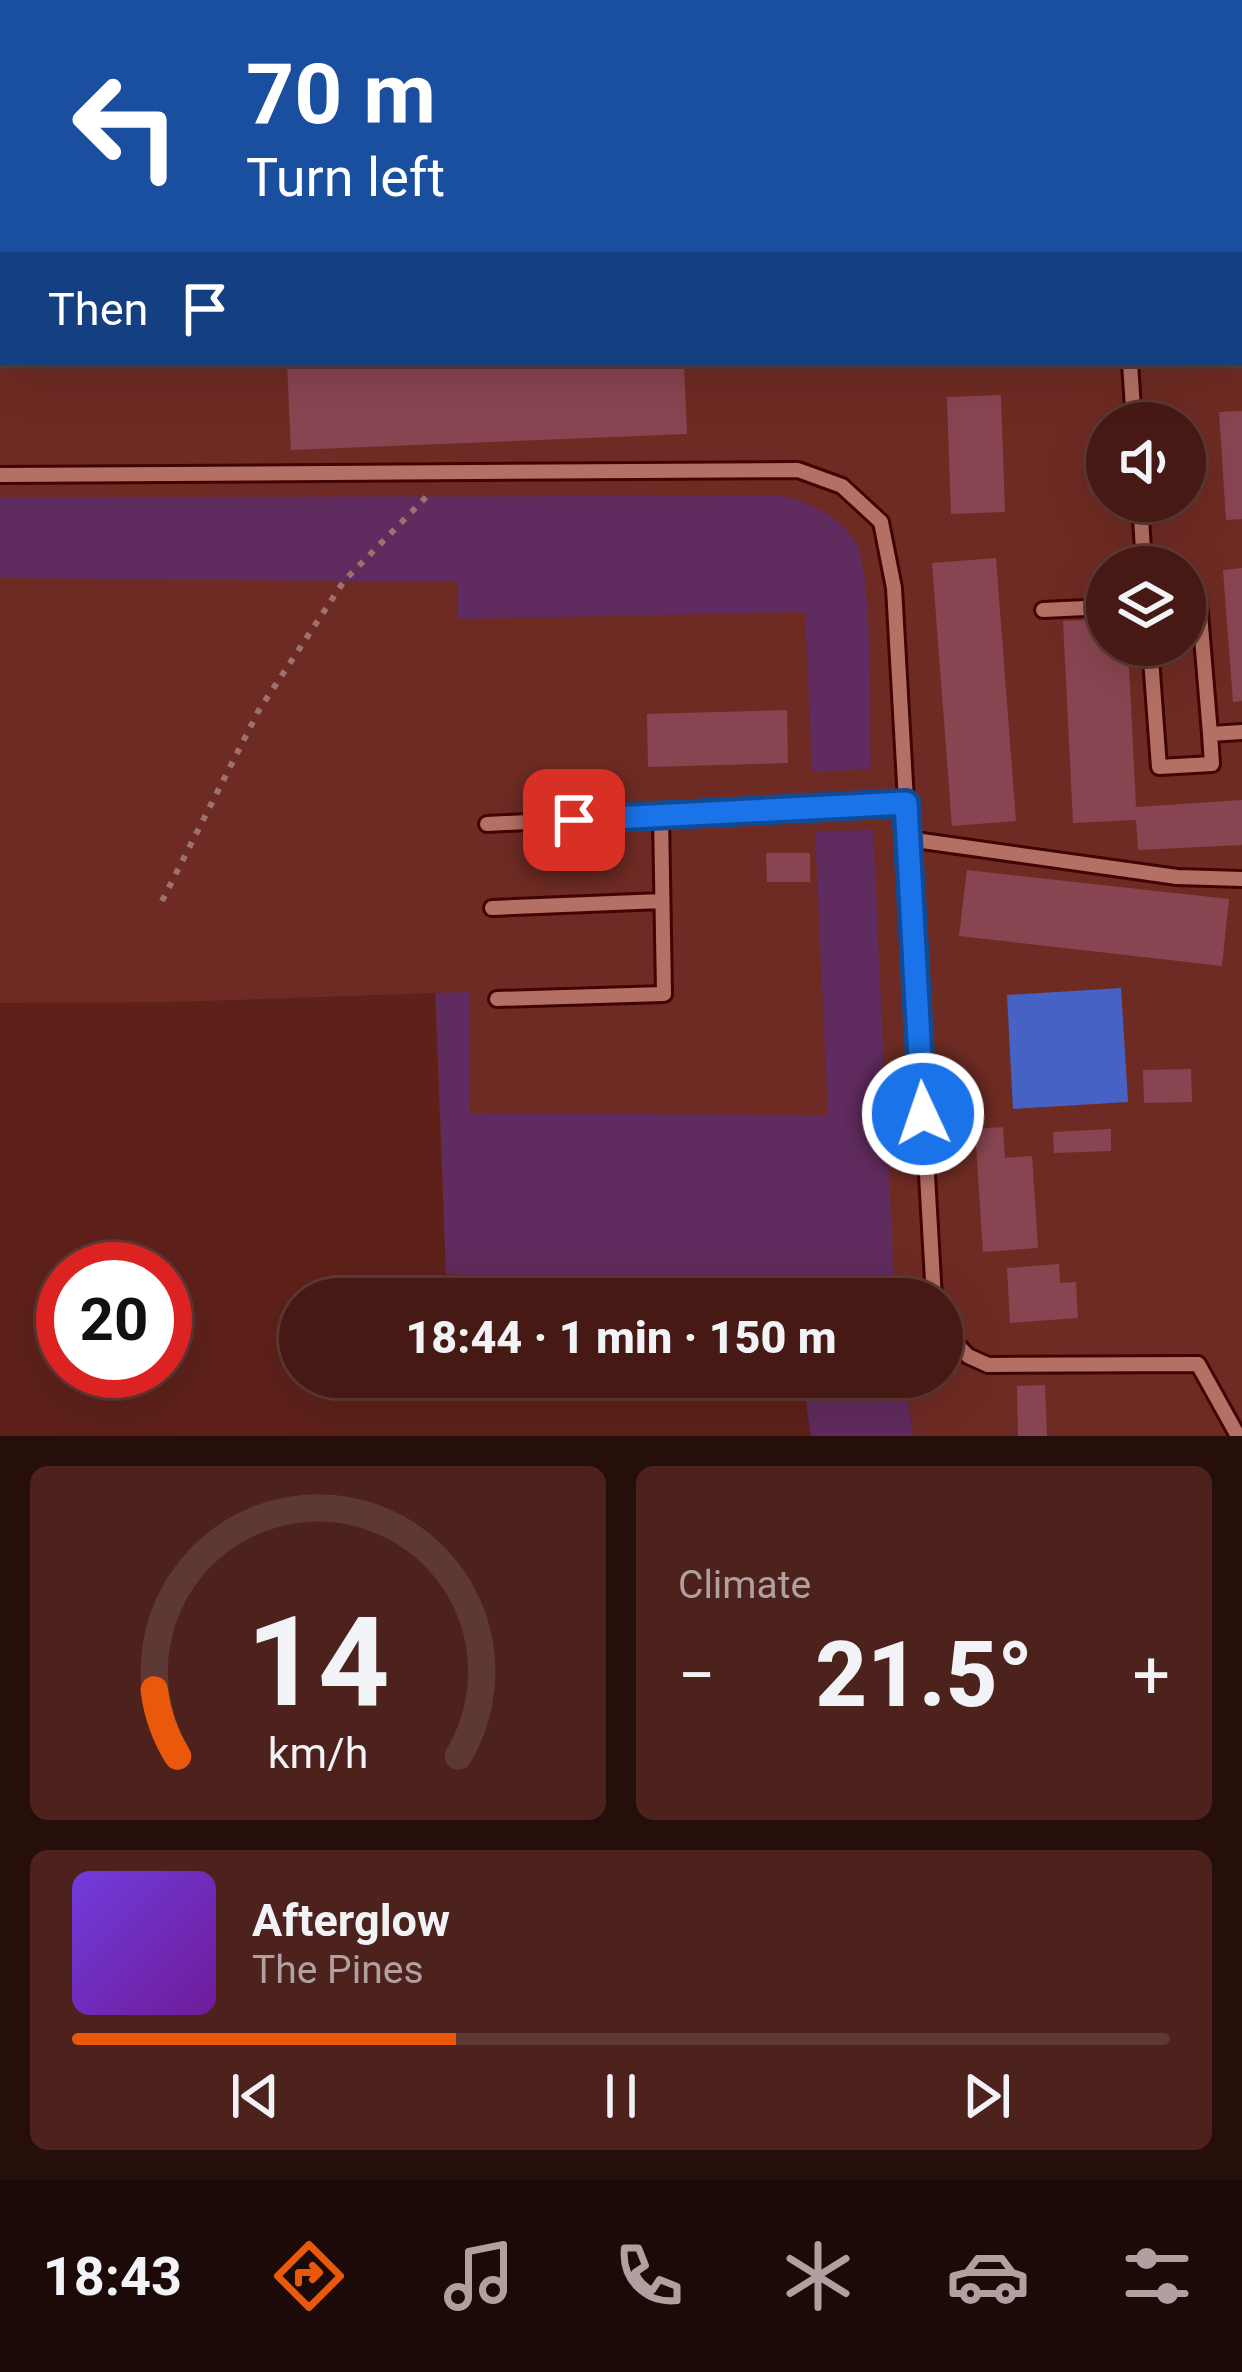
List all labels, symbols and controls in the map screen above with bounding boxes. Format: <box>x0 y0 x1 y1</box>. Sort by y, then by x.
text: 70 m <box>246 45 436 144</box>
icon: left <box>48 48 204 204</box>
text: Turn left <box>246 146 445 209</box>
icon: arrive <box>172 276 238 342</box>
text: Then <box>48 283 148 336</box>
map controls <box>1086 402 1206 666</box>
button: sound <box>1086 402 1206 522</box>
button: layers <box>1086 546 1206 666</box>
pin <box>523 769 625 871</box>
icon: arrive <box>541 787 607 853</box>
position arrow <box>860 1051 986 1177</box>
speed limit sign: 20 <box>36 1242 192 1398</box>
text: 18:44 · 1 min · 150 m <box>405 1311 837 1364</box>
text: Climate <box>678 1562 811 1608</box>
text: 14 <box>246 1589 390 1735</box>
text: 21.5° <box>815 1623 1033 1728</box>
text: − <box>678 1637 716 1714</box>
text: + <box>1133 1637 1170 1714</box>
text: km/h <box>268 1728 368 1778</box>
text: Afterglow <box>252 1894 450 1947</box>
text: The Pines <box>252 1947 424 1993</box>
icon: previous <box>222 2063 288 2129</box>
icon: pause <box>588 2063 654 2129</box>
icon: next <box>954 2063 1020 2129</box>
icon: directions <box>267 2234 351 2318</box>
icon: music <box>437 2234 521 2318</box>
icon: phone <box>607 2234 691 2318</box>
icon: climate <box>776 2234 860 2318</box>
icon: car <box>946 2234 1030 2318</box>
icon: filters <box>1115 2234 1199 2318</box>
text: 18:43 <box>43 2245 182 2308</box>

